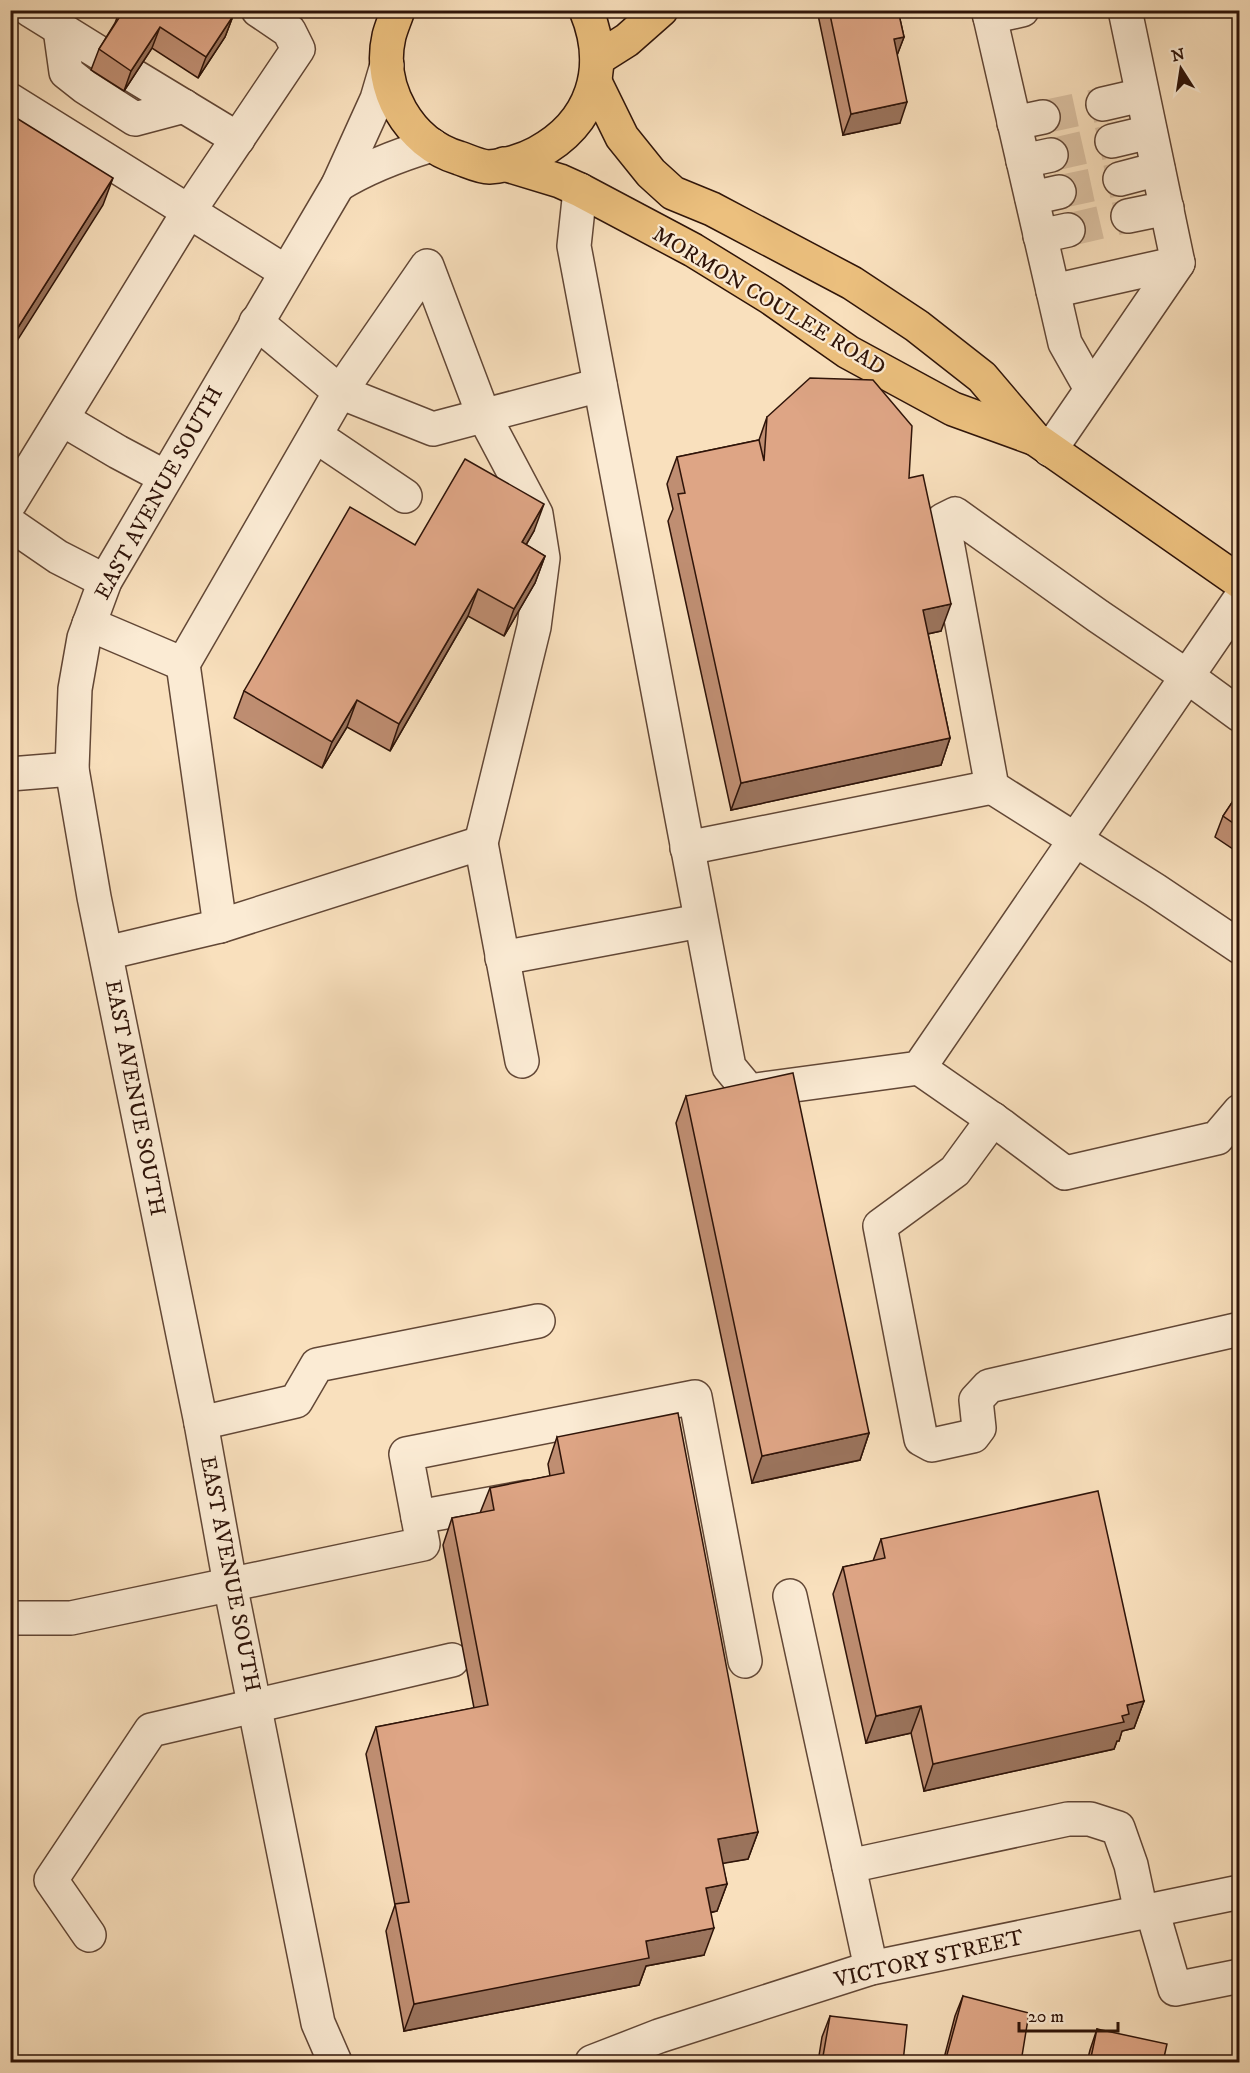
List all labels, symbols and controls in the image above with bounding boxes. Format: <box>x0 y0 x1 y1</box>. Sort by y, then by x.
north arrow <box>1151 39 1211 99</box>
text: N <box>1170 44 1187 66</box>
street label: MORMON COULEE ROAD <box>648 221 890 381</box>
street label: EAST AVENUE SOUTH <box>89 382 229 604</box>
street label: EAST AVENUE SOUTH <box>99 978 171 1218</box>
street label: EAST AVENUE SOUTH <box>194 1454 266 1694</box>
street label: VICTORY STREET <box>831 1924 1026 1994</box>
scale bar <box>1019 1995 1118 2033</box>
text: 20 m <box>1028 2006 1064 2028</box>

